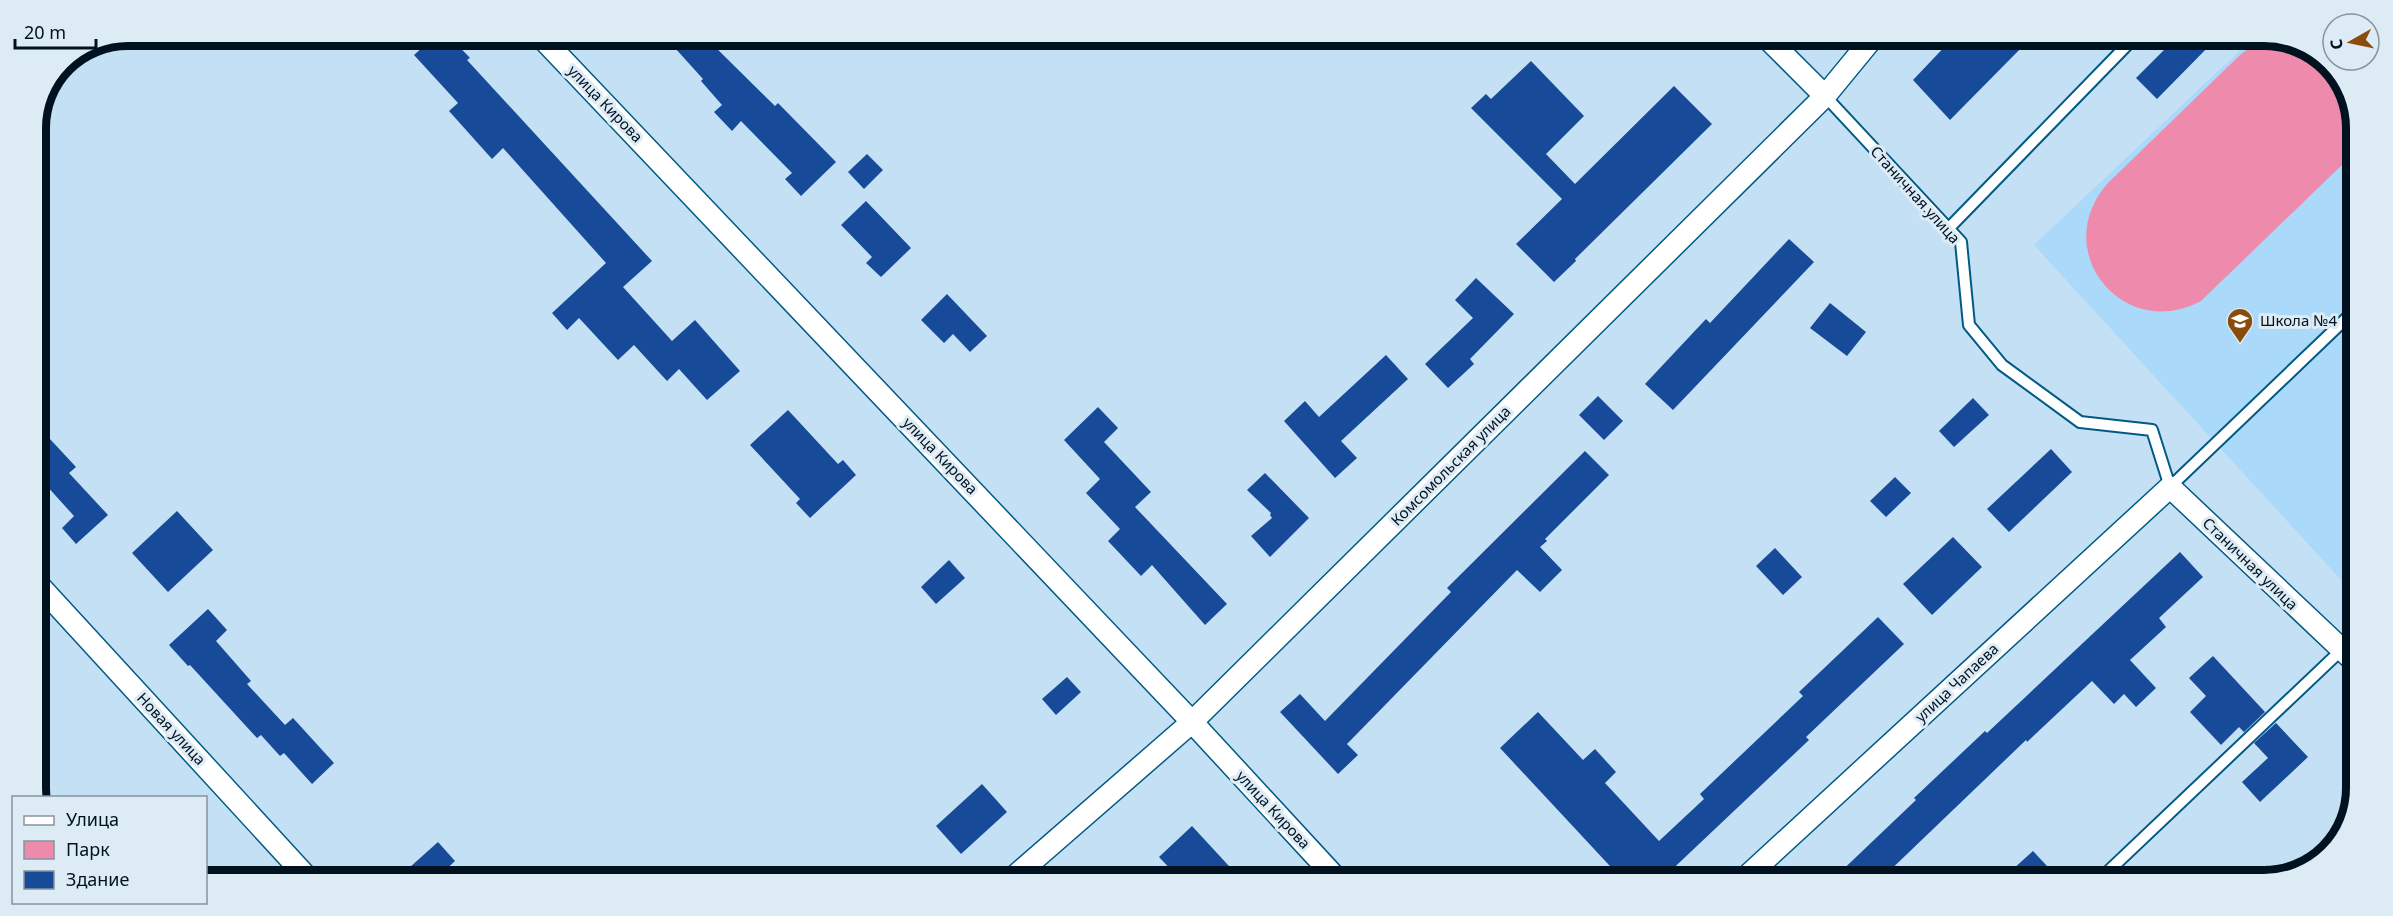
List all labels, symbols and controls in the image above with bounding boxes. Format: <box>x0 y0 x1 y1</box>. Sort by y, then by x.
scale bar <box>15 12 96 50</box>
north arrow <box>2321 12 2381 72</box>
text: 20 m <box>24 20 66 44</box>
text: С <box>2325 38 2348 51</box>
street label: улица Кирова <box>564 60 648 146</box>
street label: Станичная улица <box>1867 141 1965 247</box>
school or university icon: Школа №4 <box>2225 306 2255 344</box>
place label: Школа №4 <box>2260 310 2337 330</box>
street label: Комсомольская улица <box>1386 401 1514 529</box>
street label: улица Кирова <box>899 412 983 498</box>
street label: Станичная улица <box>2199 513 2303 614</box>
street label: улица Чапаева <box>1910 638 2002 726</box>
street label: Новая улица <box>133 688 210 769</box>
street label: улица Кирова <box>1232 766 1315 853</box>
legend <box>12 796 207 904</box>
text: Улица <box>66 807 119 831</box>
text: Парк <box>66 837 110 861</box>
text: Здание <box>66 867 130 891</box>

